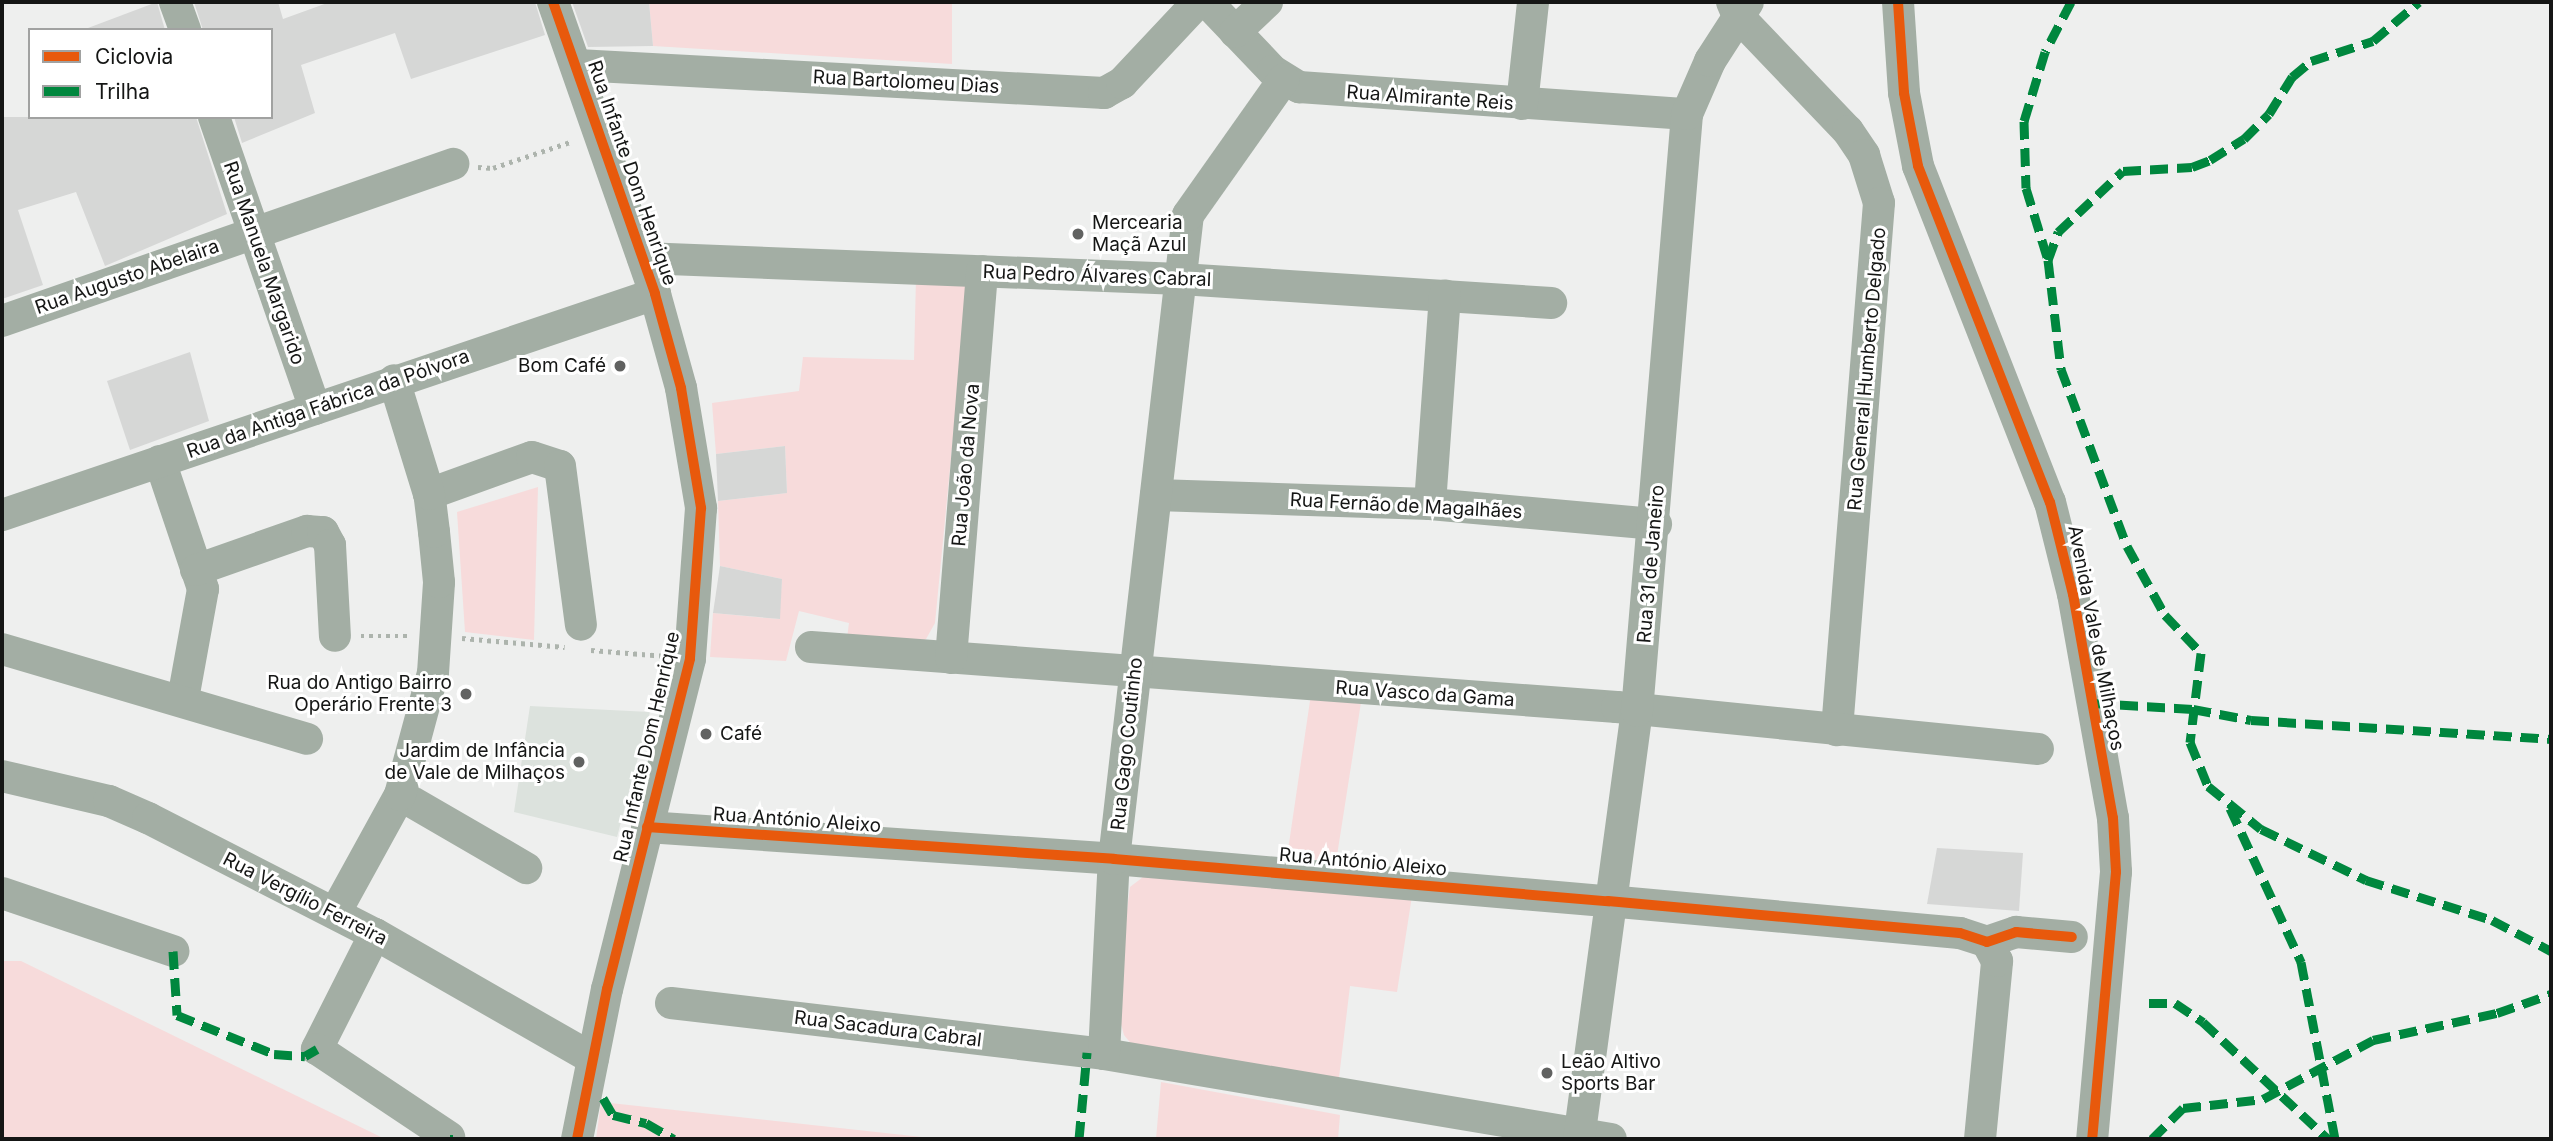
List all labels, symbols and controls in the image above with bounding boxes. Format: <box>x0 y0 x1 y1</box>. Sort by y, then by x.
legend <box>28 28 273 119</box>
text: Ciclovia <box>95 44 173 69</box>
street label: Rua Infante Dom Henrique <box>583 58 681 288</box>
street label: Rua Bartolomeu Dias <box>812 66 1000 98</box>
text: Trilha <box>95 79 150 104</box>
street label: Rua Almirante Reis <box>1346 81 1514 115</box>
street label: Rua Manuela Margarido <box>218 158 310 368</box>
place label: Mercearia Maçã Azul <box>1092 212 1186 256</box>
marker: Mercearia Maçã Azul <box>1070 226 1086 242</box>
street label: Rua General Humberto Delgado <box>1843 226 1891 512</box>
street label: Rua Augusto Abelaira <box>32 235 222 319</box>
street label: Rua Pedro Álvares Cabral <box>982 261 1212 291</box>
street label: Rua da Antiga Fábrica da Pólvora <box>184 345 472 463</box>
place label: Bom Café <box>518 355 606 377</box>
marker: Bom Café <box>612 358 628 374</box>
street label: Rua João da Nova <box>948 383 984 547</box>
street label: Rua 31 de Janeiro <box>1633 484 1669 644</box>
street label: Rua Fernão de Magalhães <box>1289 489 1523 523</box>
street label: Avenida Vale de Milhaços <box>2063 523 2129 753</box>
street label: Rua Infante Dom Henrique <box>609 629 685 865</box>
street label: Rua Gago Coutinho <box>1107 656 1147 832</box>
place label: Rua do Antigo Bairro Operário Frente 3 <box>267 672 452 716</box>
street label: Rua Vasco da Gama <box>1335 676 1515 712</box>
marker: Rua do Antigo Bairro Operário Frente 3 <box>458 686 474 702</box>
place label: Café <box>720 723 762 745</box>
marker: Café <box>698 726 714 742</box>
place label: Jardim de Infância de Vale de Milhaços <box>385 740 565 784</box>
marker: Jardim de Infância de Vale de Milhaços <box>571 754 587 770</box>
street label: Rua António Aleixo <box>712 803 882 837</box>
street label: Rua António Aleixo <box>1278 843 1448 881</box>
street label: Rua Vergílio Ferreira <box>219 848 391 950</box>
street label: Rua Sacadura Cabral <box>793 1006 983 1052</box>
place label: Leão Altivo Sports Bar <box>1561 1051 1661 1095</box>
marker: Leão Altivo Sports Bar <box>1539 1065 1555 1081</box>

